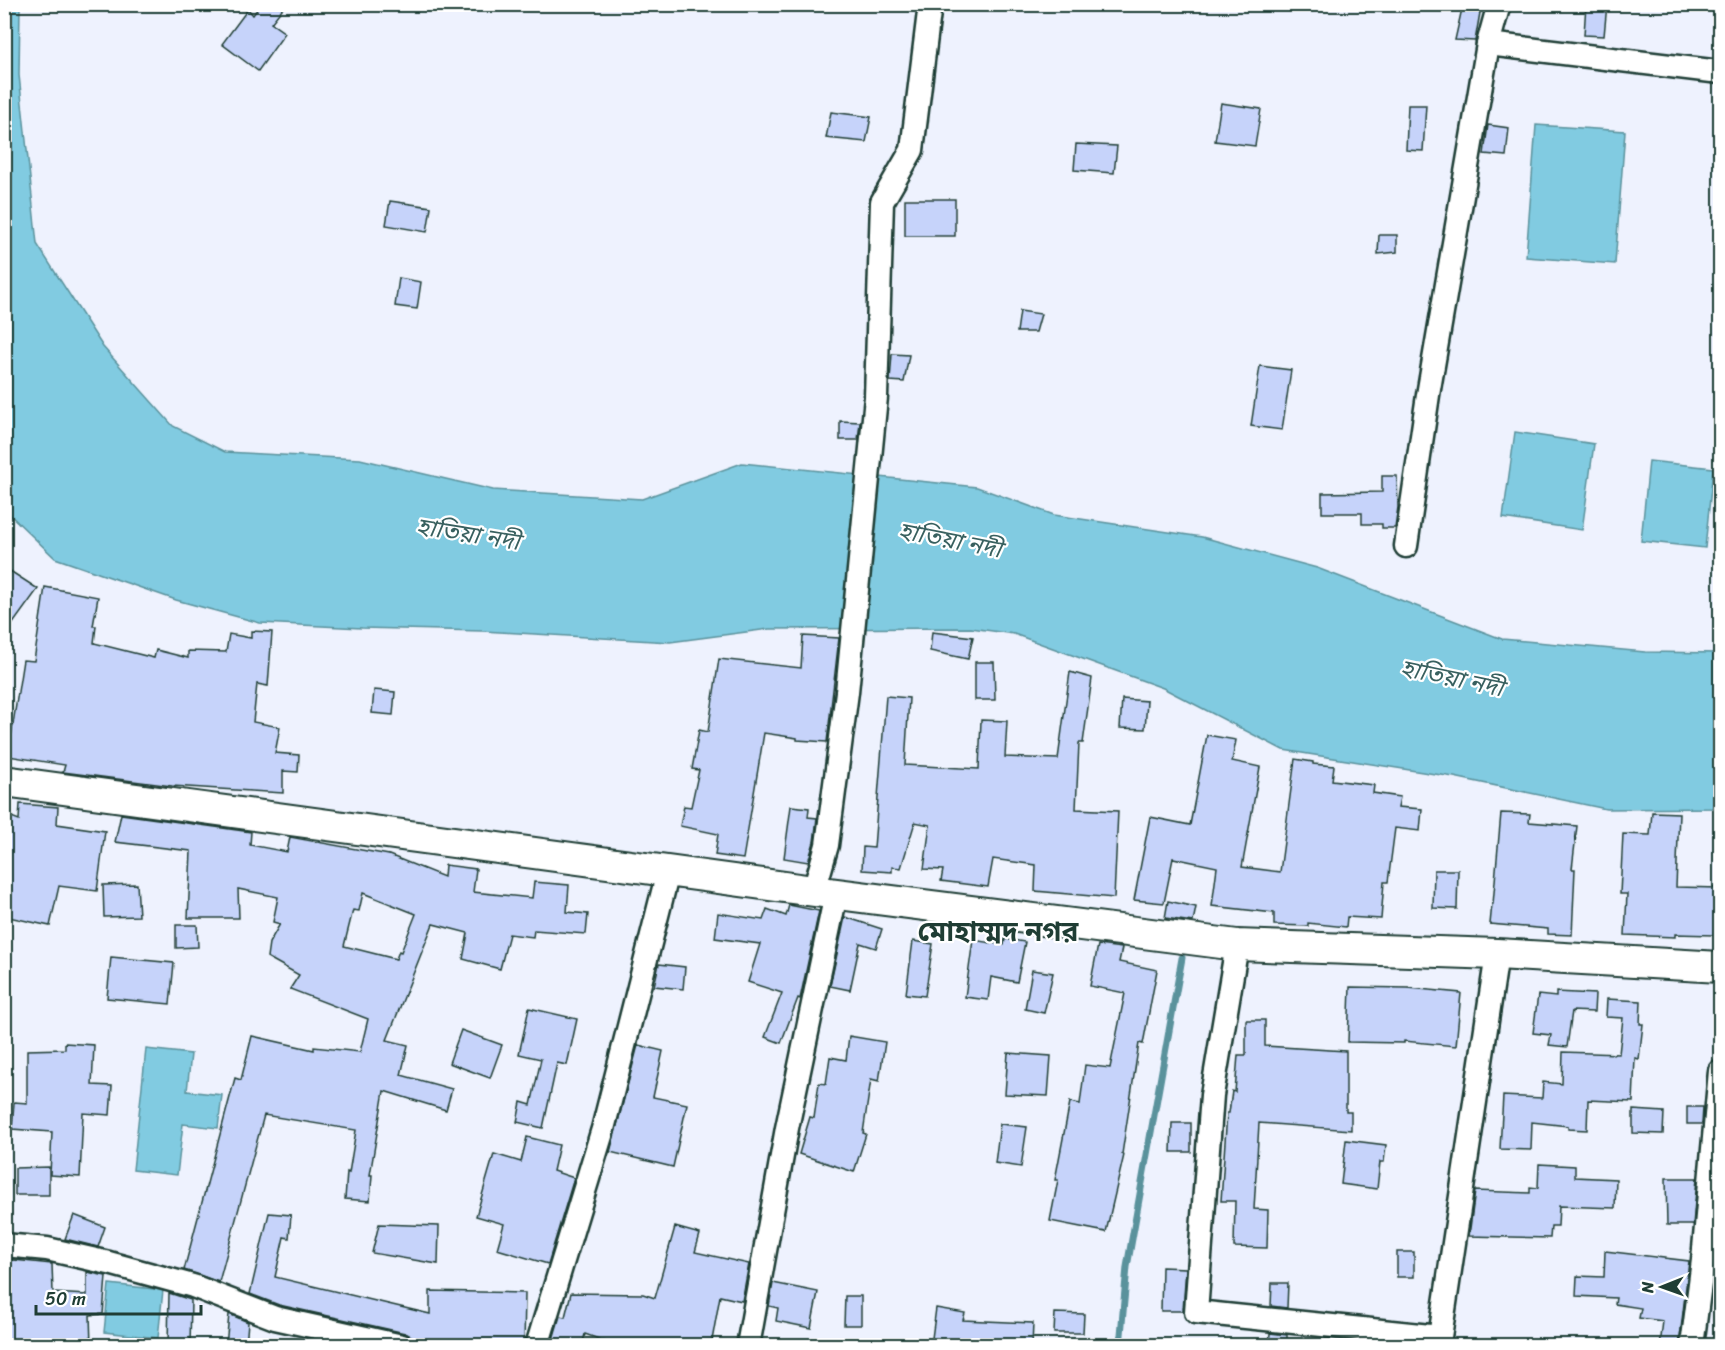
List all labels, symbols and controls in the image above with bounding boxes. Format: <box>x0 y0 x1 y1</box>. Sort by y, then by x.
water label: হাতিয়া নদী <box>413 505 527 564</box>
water label: হাতিয়া নদী <box>895 509 1010 571</box>
water label: হাতিয়া নদী <box>1397 647 1512 710</box>
district label: মোহাম্মদ নগর <box>918 907 1080 956</box>
north arrow <box>1632 1257 1692 1317</box>
scale bar <box>36 1278 201 1316</box>
text: N <box>1633 1281 1662 1294</box>
text: 50 m <box>45 1283 86 1315</box>

